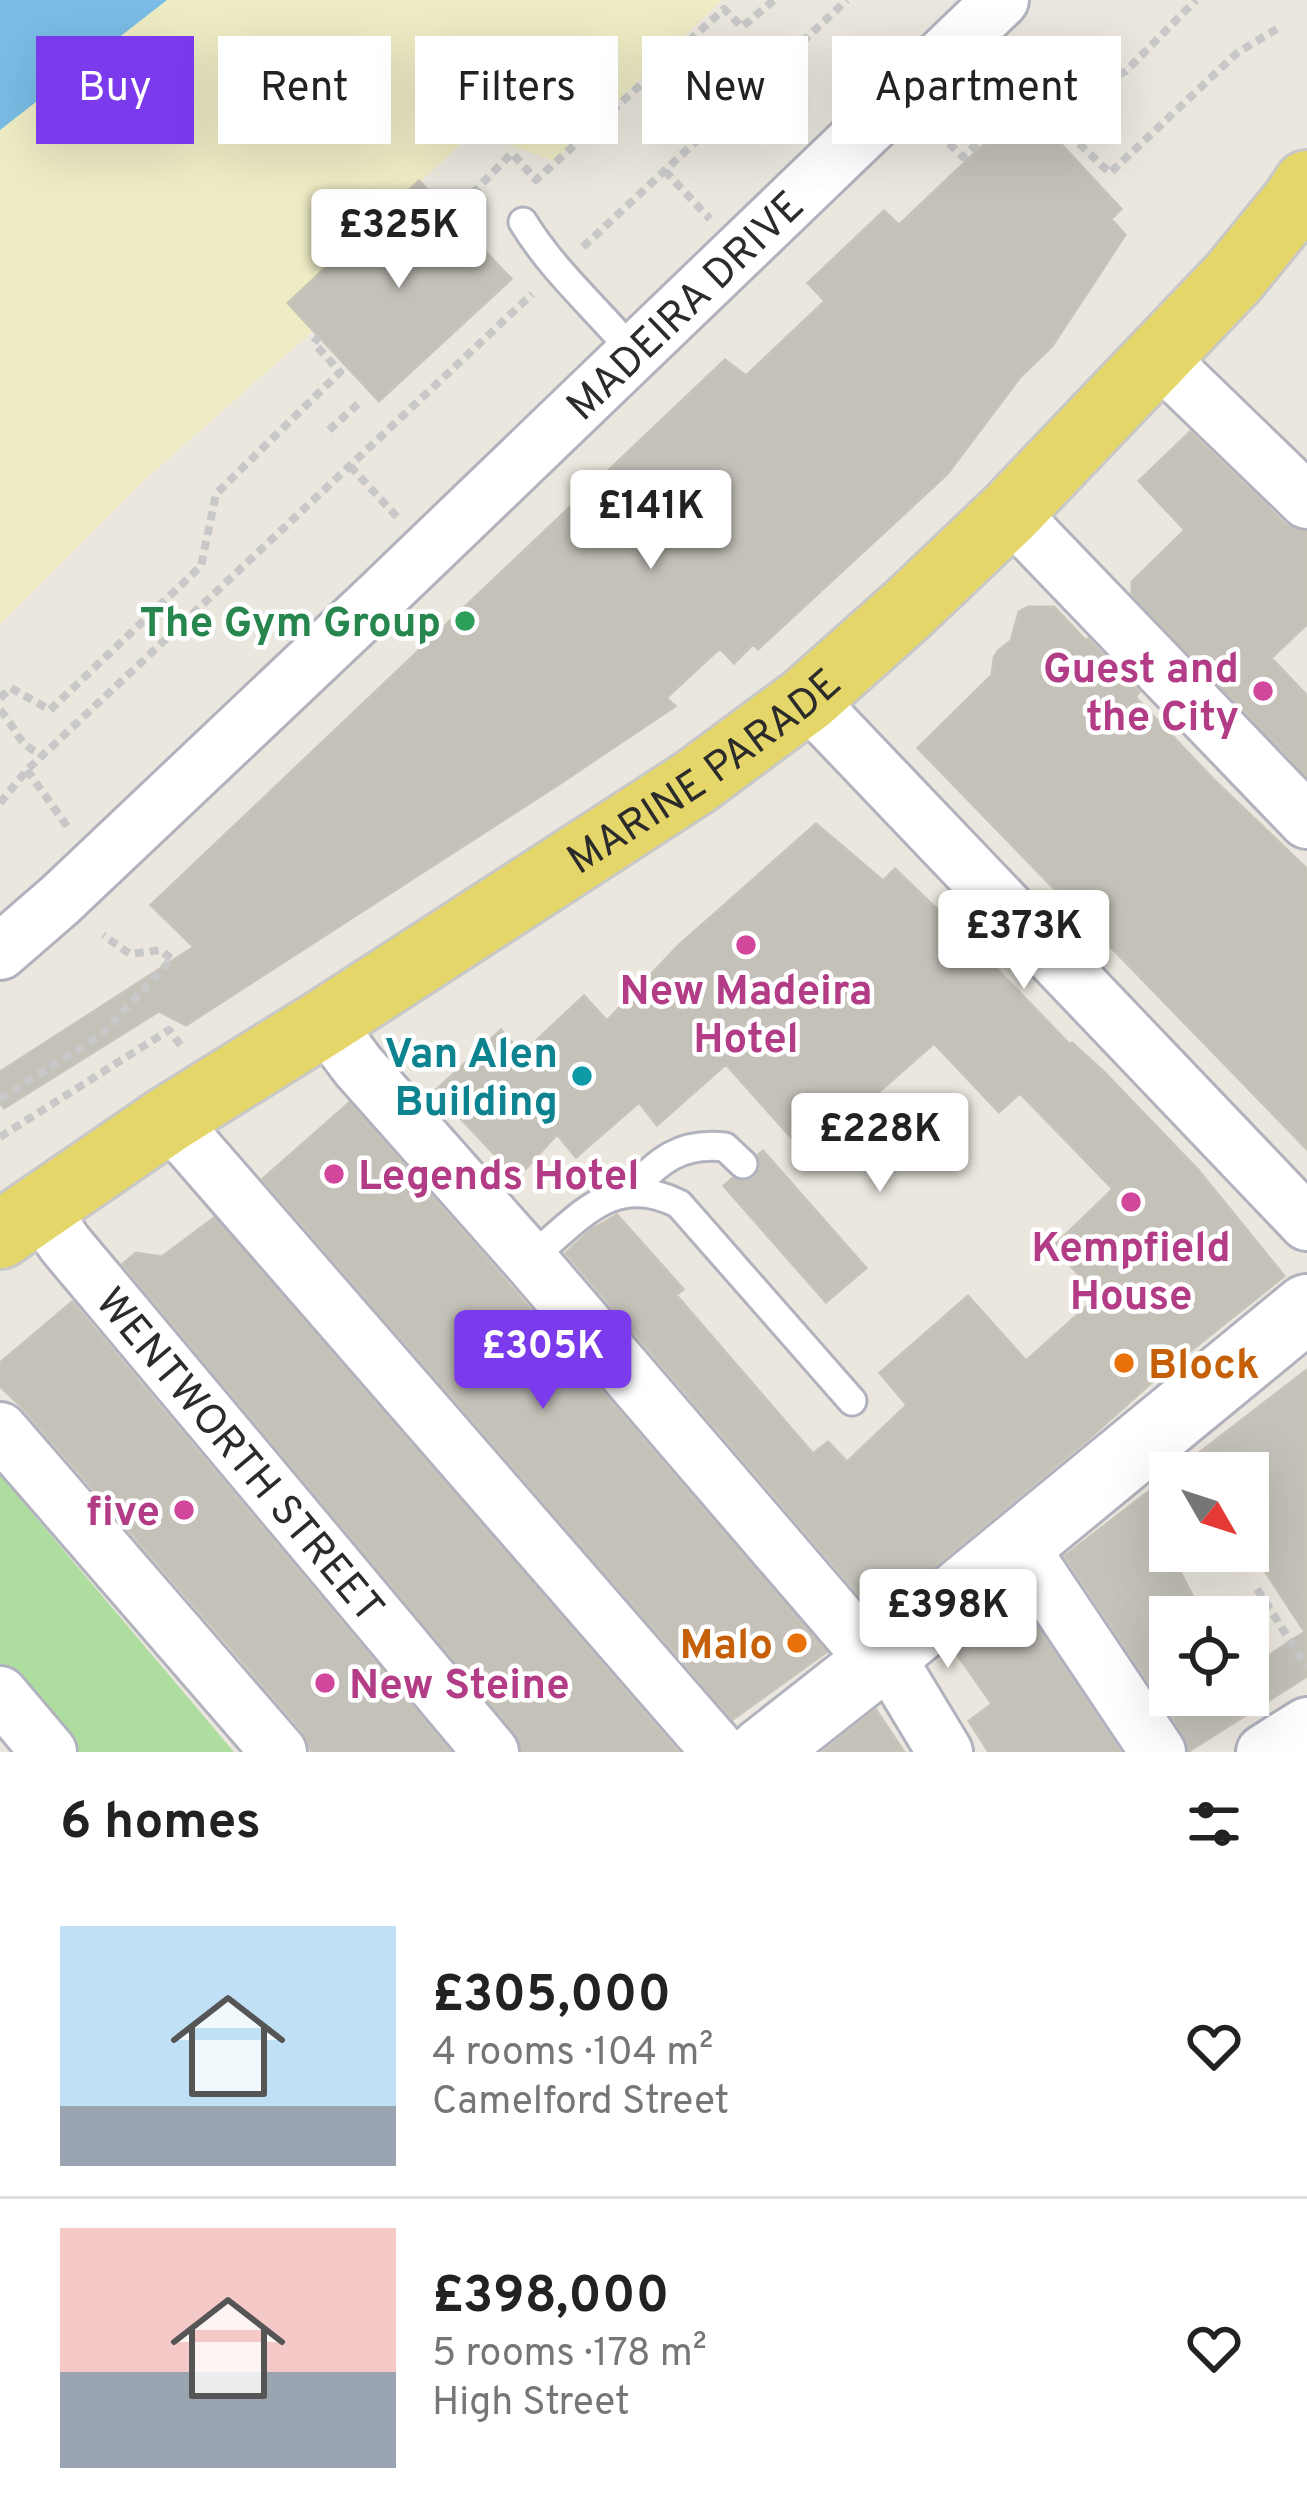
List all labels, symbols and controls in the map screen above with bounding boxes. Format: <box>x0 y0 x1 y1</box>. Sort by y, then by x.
chip: Buy <box>36 36 194 144</box>
chip: Rent <box>218 36 391 144</box>
chip: Filters <box>415 36 618 144</box>
chip: New <box>642 36 808 144</box>
chip: Apartment <box>832 36 1121 144</box>
street label: MADEIRA DRIVE <box>557 182 817 434</box>
pin: £325K <box>315 189 483 291</box>
text: £325K <box>338 203 460 252</box>
pin: £141K <box>567 470 735 572</box>
text: £141K <box>597 484 705 533</box>
place label: The Gym Group <box>139 599 441 652</box>
marker: The Gym Group <box>452 608 478 634</box>
place label: Guest and the City <box>1043 645 1239 746</box>
street label: MARINE PARADE <box>559 659 854 889</box>
marker: Guest and the City <box>1250 678 1276 704</box>
pin: £373K <box>940 890 1108 992</box>
text: £373K <box>965 904 1083 953</box>
marker: New Madeira Hotel <box>733 932 759 958</box>
place label: New Madeira Hotel <box>620 967 872 1068</box>
place label: Van Alen Building <box>384 1030 558 1131</box>
marker: Van Alen Building <box>569 1063 595 1089</box>
pin: £228K <box>796 1093 964 1195</box>
text: £228K <box>818 1107 942 1156</box>
place label: Legends Hotel <box>358 1152 639 1205</box>
marker: Legends Hotel <box>321 1161 347 1187</box>
marker: Kempfield House <box>1118 1189 1144 1215</box>
place label: Kempfield House <box>1031 1224 1231 1325</box>
street label: WENTWORTH STREET <box>82 1279 393 1635</box>
pin: £305K <box>459 1310 627 1412</box>
text: £305K <box>481 1324 605 1373</box>
place label: Block <box>1148 1341 1259 1394</box>
marker: Block <box>1111 1350 1137 1376</box>
north arrow <box>1149 1452 1269 1572</box>
map controls <box>1149 1452 1269 1716</box>
place label: five <box>87 1488 160 1541</box>
marker: five <box>171 1497 197 1523</box>
pin: £398K <box>864 1569 1032 1671</box>
text: £398K <box>887 1583 1009 1632</box>
button: locate <box>1149 1596 1269 1716</box>
place label: Malo <box>680 1621 773 1674</box>
marker: Malo <box>784 1630 810 1656</box>
place label: New Steine <box>349 1661 570 1714</box>
marker: New Steine <box>312 1670 338 1696</box>
icon: filters <box>1181 1791 1247 1857</box>
text: 6 homes <box>60 1792 261 1857</box>
text: £305,000 <box>432 1965 671 2030</box>
icon: home <box>156 1974 300 2118</box>
icon: heart <box>1181 2013 1247 2079</box>
text: 4 rooms · 104 m² <box>432 2030 713 2079</box>
text: Camelford Street <box>432 2079 729 2128</box>
text: £398,000 <box>432 2266 669 2331</box>
icon: home <box>156 2276 300 2420</box>
icon: heart <box>1181 2315 1247 2381</box>
text: 5 rooms · 178 m² <box>432 2331 707 2380</box>
text: High Street <box>432 2380 630 2429</box>

